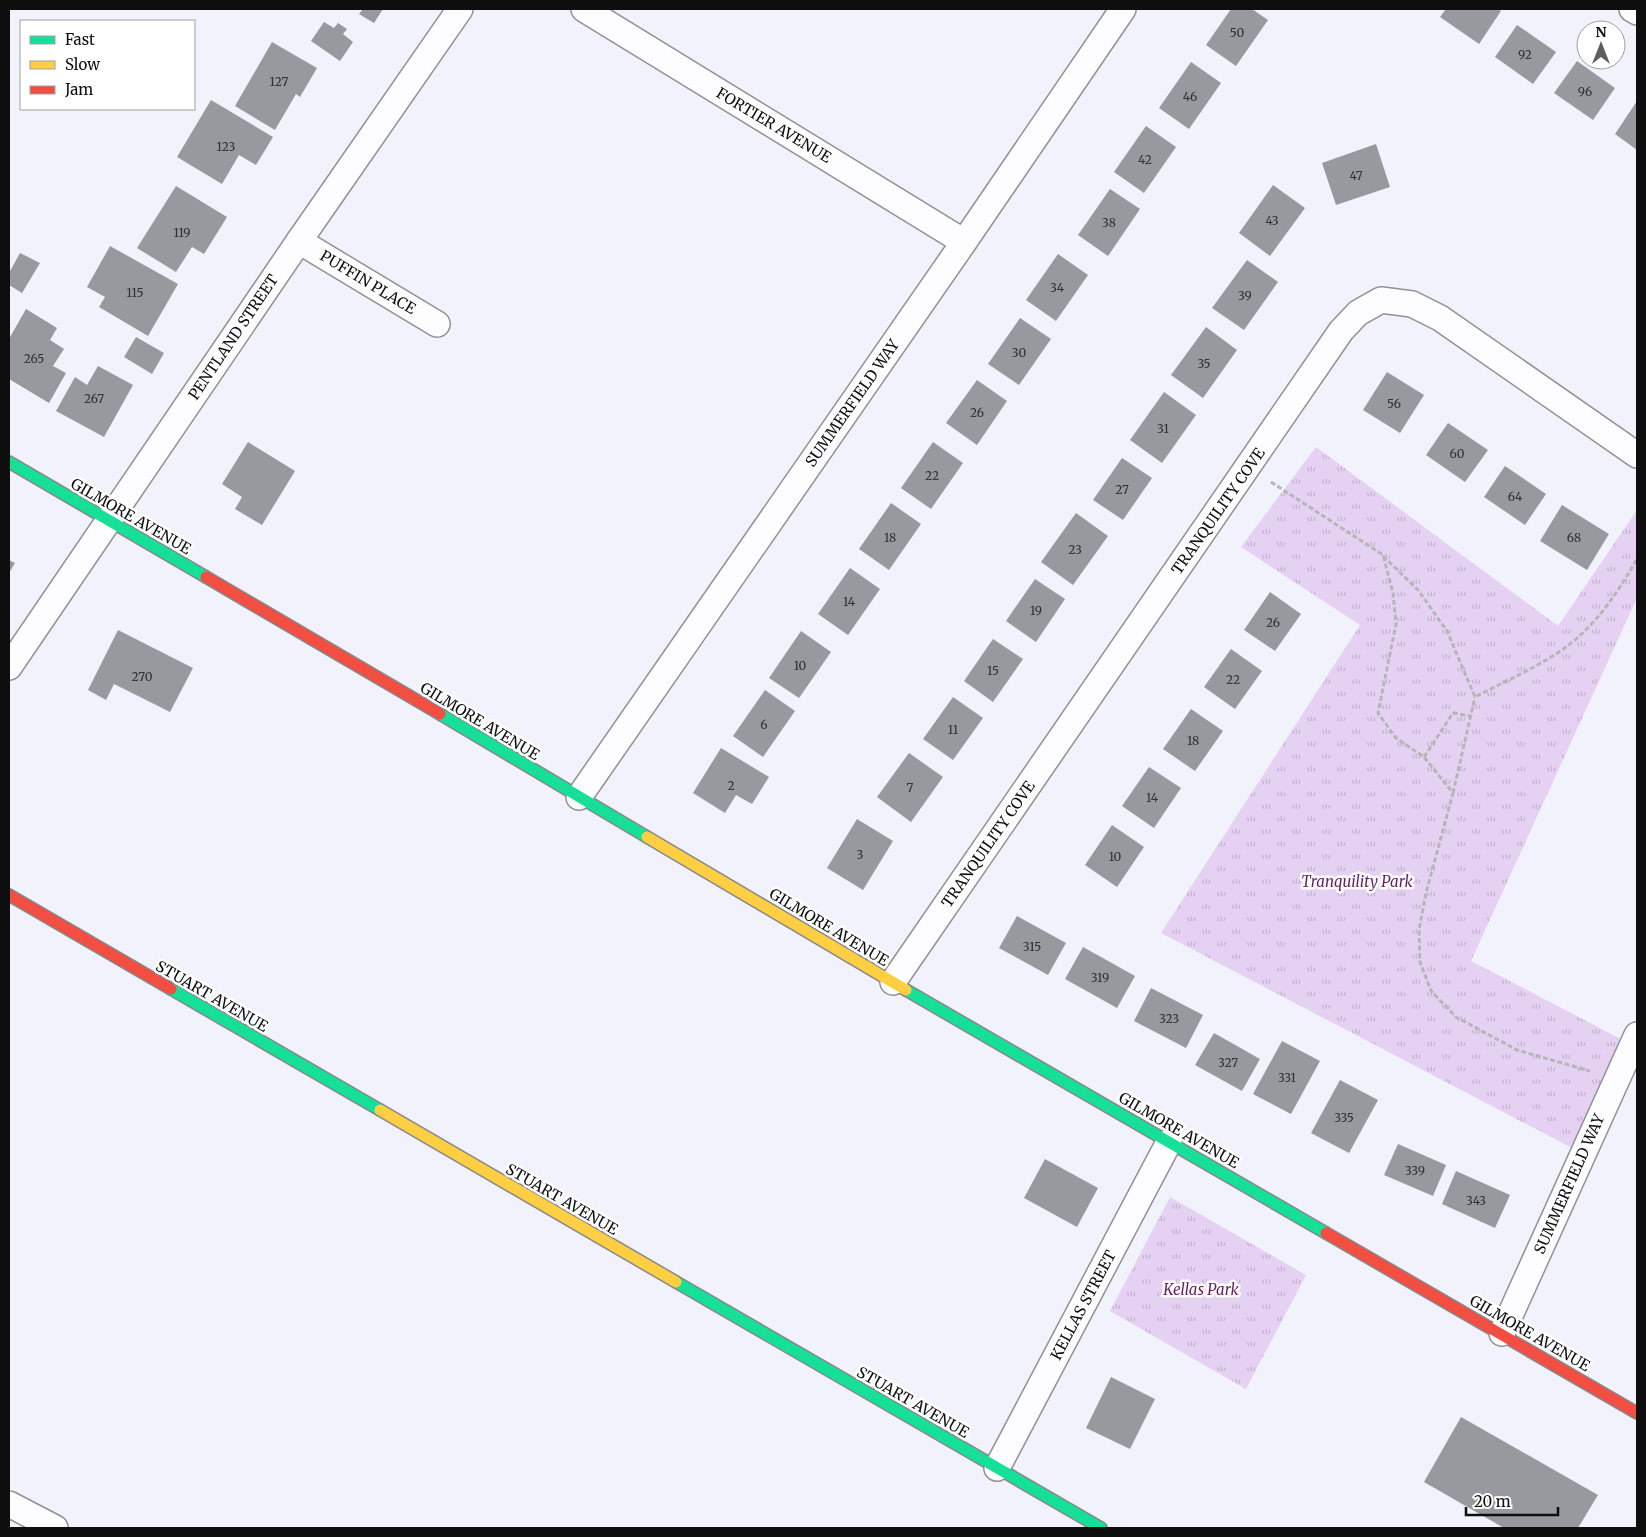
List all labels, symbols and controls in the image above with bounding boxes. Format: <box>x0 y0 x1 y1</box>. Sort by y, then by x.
legend <box>20 20 195 110</box>
north arrow <box>1576 20 1626 70</box>
text: N <box>1595 23 1607 41</box>
house number: 50 <box>1230 25 1245 40</box>
text: Fast <box>65 30 95 49</box>
house number: 92 <box>1518 47 1532 62</box>
text: Slow <box>65 55 100 74</box>
house number: 127 <box>270 74 289 89</box>
text: Jam <box>64 80 93 99</box>
street label: FORTIER AVENUE <box>713 83 835 167</box>
house number: 96 <box>1578 84 1592 99</box>
house number: 46 <box>1183 89 1197 104</box>
house number: 123 <box>217 139 236 154</box>
house number: 42 <box>1138 152 1152 167</box>
house number: 47 <box>1349 168 1363 183</box>
house number: 43 <box>1265 213 1279 228</box>
house number: 38 <box>1102 215 1116 230</box>
house number: 119 <box>173 225 191 240</box>
street label: PUFFIN PLACE <box>317 246 420 318</box>
street label: PENTLAND STREET <box>184 270 282 403</box>
house number: 34 <box>1050 280 1065 295</box>
house number: 115 <box>126 285 144 300</box>
house number: 39 <box>1238 288 1252 303</box>
street label: SUMMERFIELD WAY <box>801 335 903 470</box>
house number: 30 <box>1012 345 1026 360</box>
house number: 265 <box>24 351 44 366</box>
house number: 35 <box>1197 356 1211 371</box>
house number: 267 <box>84 391 104 406</box>
house number: 56 <box>1387 396 1401 411</box>
house number: 26 <box>970 405 984 420</box>
house number: 31 <box>1157 421 1169 436</box>
street label: TRANQUILITY COVE <box>1167 444 1269 578</box>
house number: 60 <box>1450 446 1465 461</box>
house number: 22 <box>925 468 939 483</box>
street label: GILMORE AVENUE <box>67 474 195 558</box>
house number: 27 <box>1115 482 1129 497</box>
house number: 64 <box>1508 489 1523 504</box>
house number: 18 <box>884 530 896 545</box>
house number: 68 <box>1567 530 1581 545</box>
house number: 23 <box>1068 542 1082 557</box>
house number: 14 <box>843 594 856 609</box>
house number: 19 <box>1030 603 1042 618</box>
house number: 26 <box>1266 615 1280 630</box>
house number: 10 <box>794 658 807 673</box>
house number: 15 <box>987 663 999 678</box>
house number: 270 <box>132 669 153 684</box>
house number: 22 <box>1226 672 1240 687</box>
street label: GILMORE AVENUE <box>417 678 544 764</box>
house number: 6 <box>760 717 768 732</box>
house number: 11 <box>948 722 959 737</box>
house number: 18 <box>1187 733 1199 748</box>
street label: TRANQUILITY COVE <box>937 777 1039 911</box>
house number: 2 <box>727 778 735 793</box>
house number: 7 <box>907 780 914 795</box>
house number: 14 <box>1146 790 1159 805</box>
house number: 3 <box>857 847 864 862</box>
house number: 10 <box>1109 849 1122 864</box>
park label: Tranquility Park <box>1301 872 1413 891</box>
street label: GILMORE AVENUE <box>766 884 893 970</box>
house number: 315 <box>1023 939 1041 954</box>
street label: STUART AVENUE <box>153 956 272 1036</box>
house number: 319 <box>1091 970 1109 985</box>
house number: 323 <box>1159 1011 1179 1026</box>
house number: 327 <box>1218 1055 1238 1070</box>
house number: 331 <box>1278 1070 1297 1085</box>
street label: GILMORE AVENUE <box>1115 1088 1243 1172</box>
house number: 335 <box>1334 1110 1354 1125</box>
street label: SUMMERFIELD WAY <box>1530 1111 1609 1257</box>
street label: STUART AVENUE <box>503 1159 622 1239</box>
house number: 339 <box>1405 1163 1425 1178</box>
house number: 343 <box>1466 1193 1486 1208</box>
street label: KELLAS STREET <box>1046 1246 1120 1363</box>
park label: Kellas Park <box>1162 1280 1240 1299</box>
street label: GILMORE AVENUE <box>1466 1291 1594 1375</box>
street label: STUART AVENUE <box>854 1362 973 1442</box>
scale bar <box>1466 1484 1558 1516</box>
text: 20 m <box>1474 1492 1511 1511</box>

